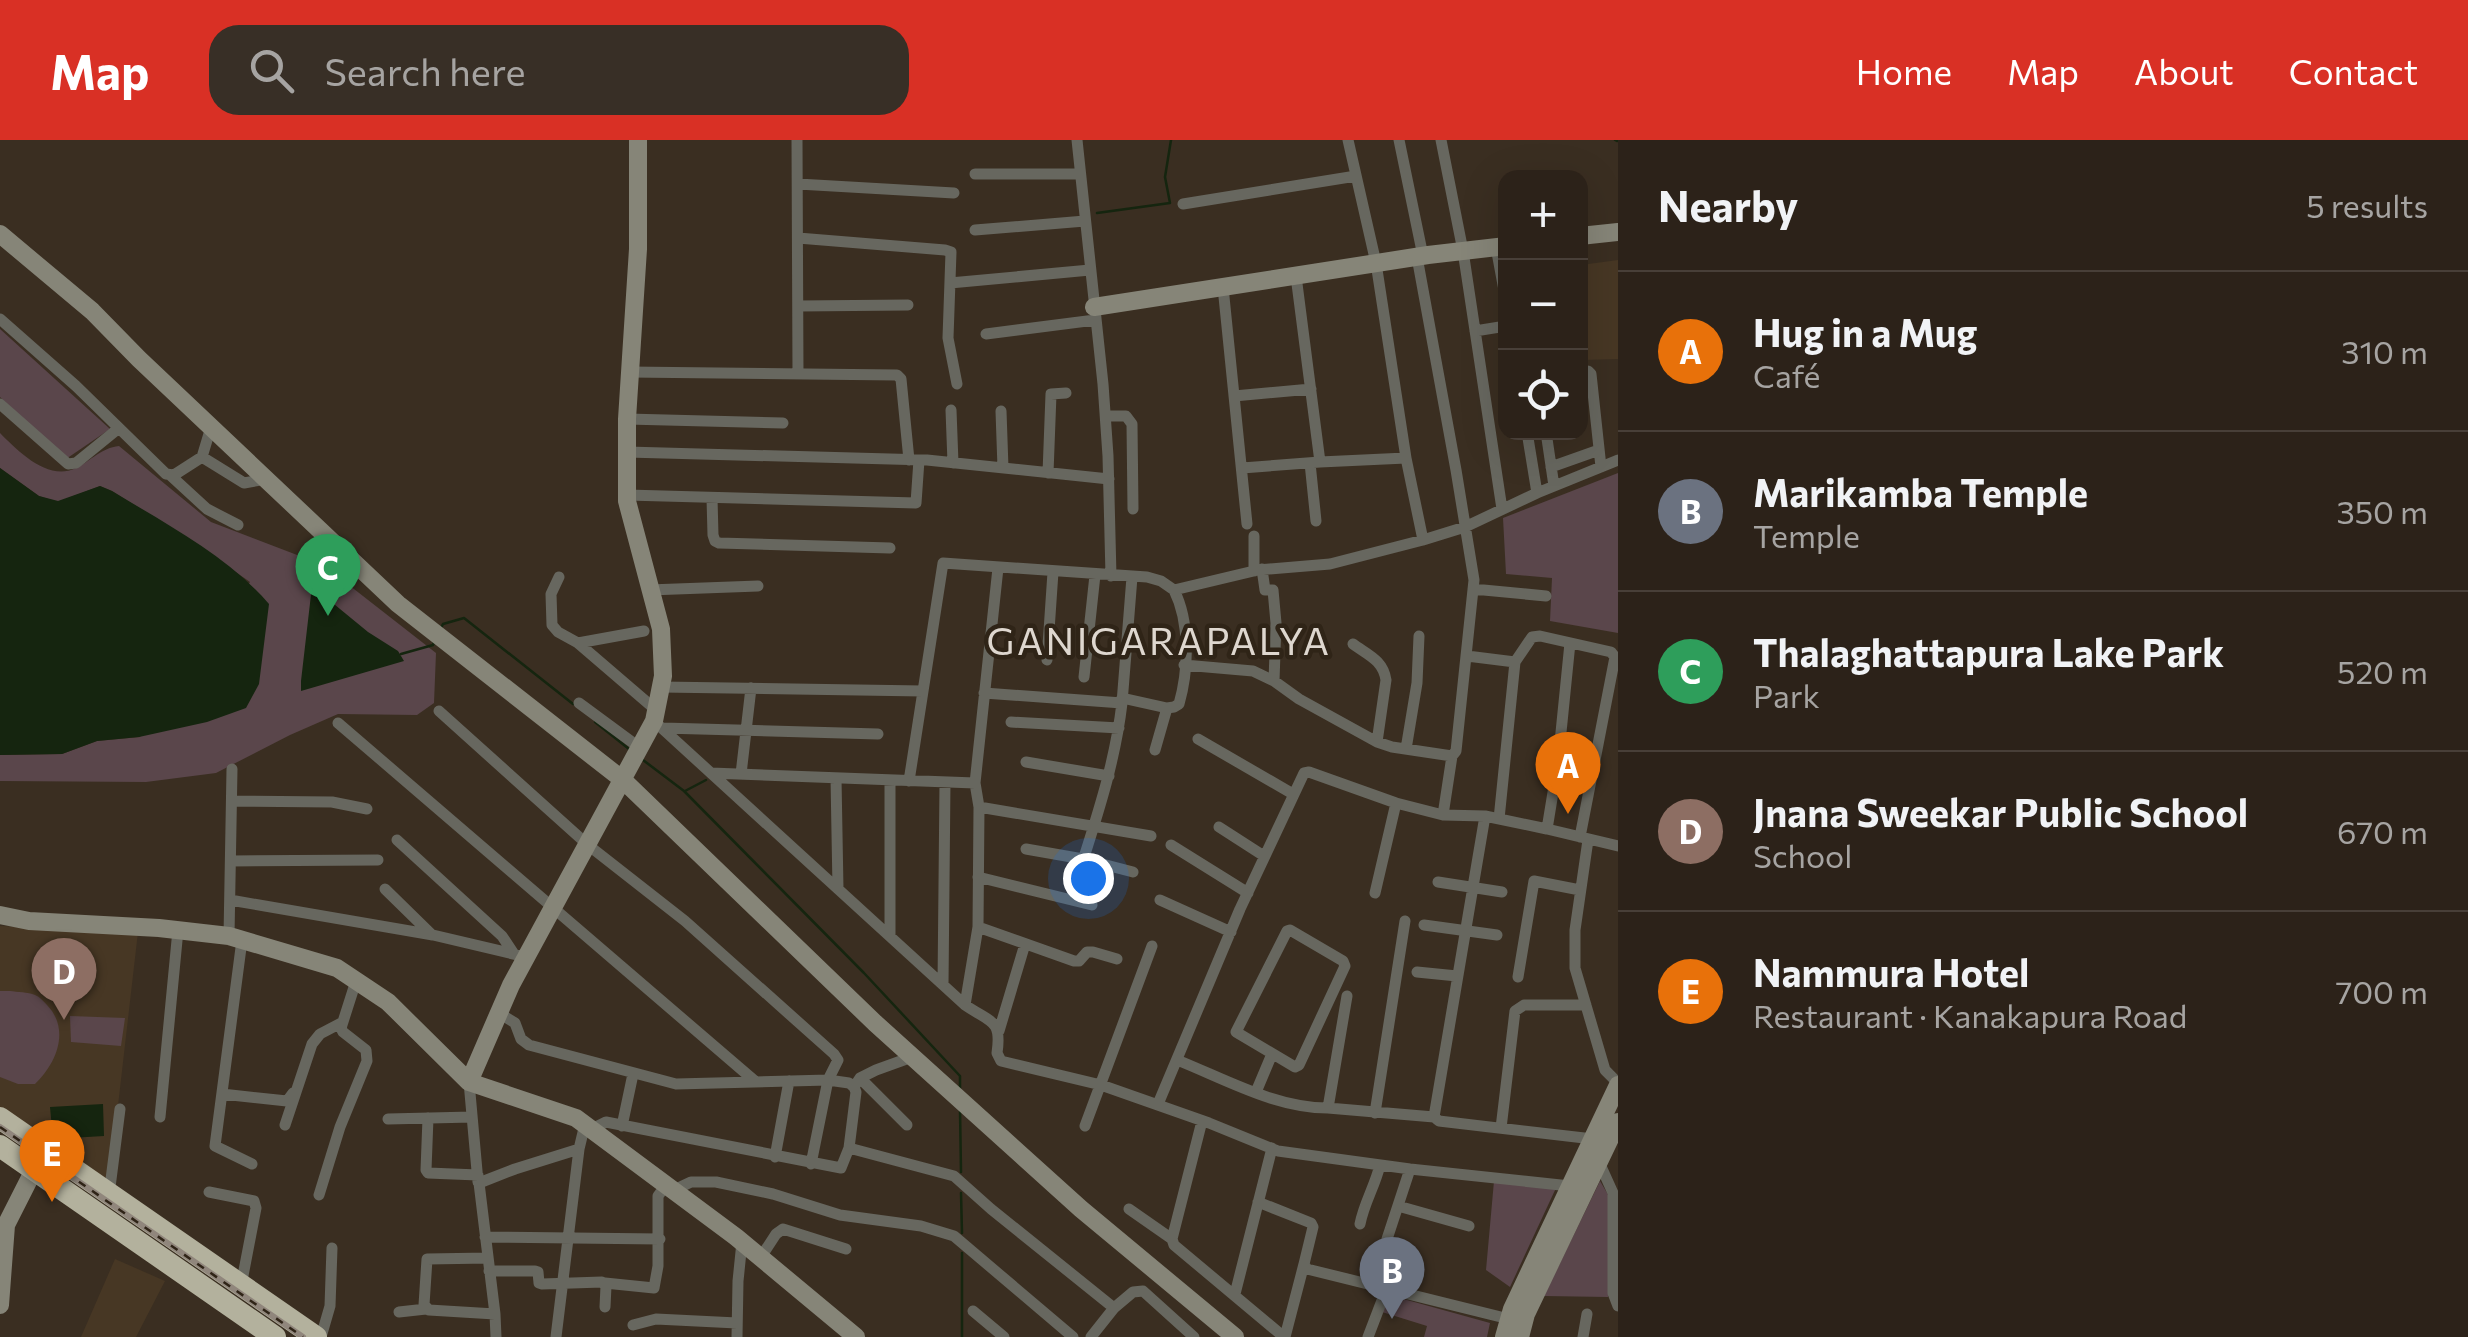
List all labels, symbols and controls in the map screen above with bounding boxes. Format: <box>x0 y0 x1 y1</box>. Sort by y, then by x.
search box <box>209 25 909 115</box>
text: Map <box>50 41 149 100</box>
icon: search <box>244 43 299 98</box>
text: Search here <box>324 47 525 94</box>
text: Home <box>1856 49 1952 92</box>
text: Map <box>2007 49 2079 92</box>
text: About <box>2134 49 2234 92</box>
text: Contact <box>2289 49 2418 92</box>
map controls <box>1498 170 1588 440</box>
button: + <box>1498 170 1588 260</box>
text: Nearby <box>1658 179 1798 231</box>
text: 5 results <box>2306 185 2428 225</box>
button: − <box>1498 260 1588 350</box>
text: Hug in a Mug <box>1753 308 1977 355</box>
text: A <box>1679 331 1702 371</box>
text: 310 m <box>2341 331 2428 371</box>
button: locate <box>1498 350 1588 440</box>
text: Café <box>1753 355 1820 395</box>
text: Marikamba Temple <box>1753 468 2088 515</box>
text: B <box>1680 491 1701 531</box>
text: 350 m <box>2336 491 2428 531</box>
text: Temple <box>1753 515 1860 555</box>
pin: C <box>296 534 360 616</box>
district label: GANIGARAPALYA <box>987 616 1331 663</box>
text: Thalaghattapura Lake Park <box>1753 628 2224 675</box>
text: C <box>1680 651 1701 691</box>
text: 520 m <box>2337 651 2428 691</box>
text: Park <box>1753 675 1820 715</box>
pin: A <box>1536 732 1600 814</box>
text: Jnana Sweekar Public School <box>1753 788 2248 835</box>
text: D <box>1679 811 1702 851</box>
text: 670 m <box>2337 811 2428 851</box>
text: School <box>1753 835 1852 875</box>
your location <box>1063 853 1114 904</box>
pin: D <box>32 938 96 1020</box>
text: Nammura Hotel <box>1753 948 2029 995</box>
text: E <box>1681 971 1700 1011</box>
text: 700 m <box>2335 971 2428 1011</box>
text: Restaurant · Kanakapura Road <box>1753 995 2187 1035</box>
pin: E <box>20 1120 84 1202</box>
pin: B <box>1360 1236 1424 1319</box>

